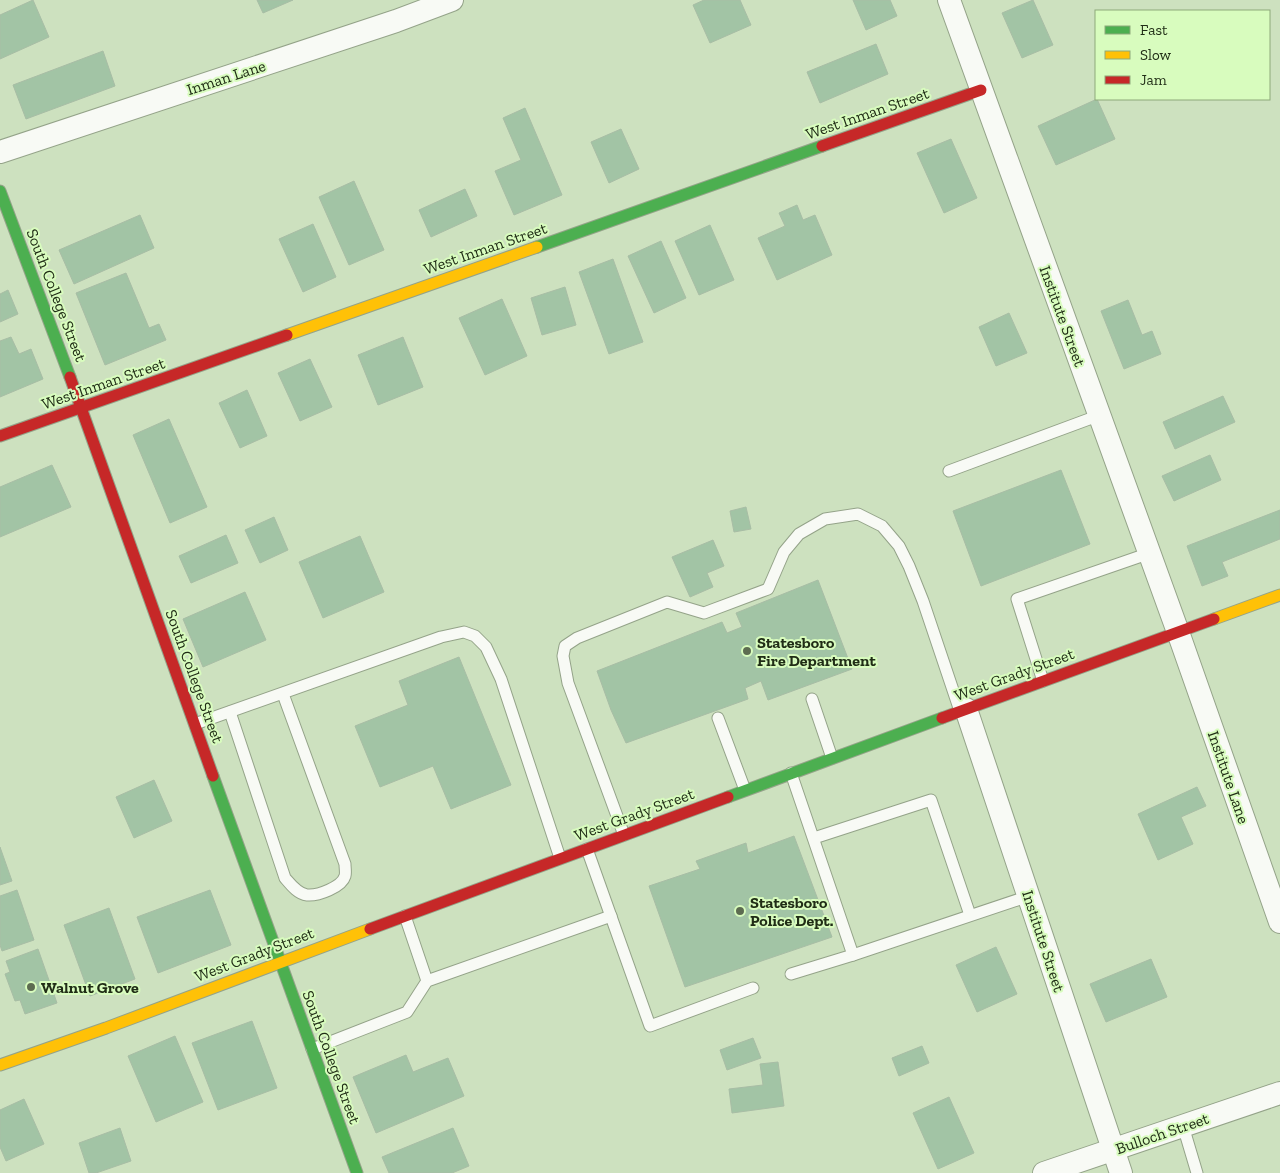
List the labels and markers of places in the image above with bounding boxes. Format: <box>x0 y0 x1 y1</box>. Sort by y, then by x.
place label: Statesboro Fire Department <box>757 633 876 670</box>
marker: Statesboro Fire Department <box>741 645 753 657</box>
place label: Statesboro Police Dept. <box>750 893 834 930</box>
marker: Statesboro Police Dept. <box>734 905 746 917</box>
place label: Walnut Grove <box>41 978 139 997</box>
marker: Walnut Grove <box>25 981 37 993</box>

